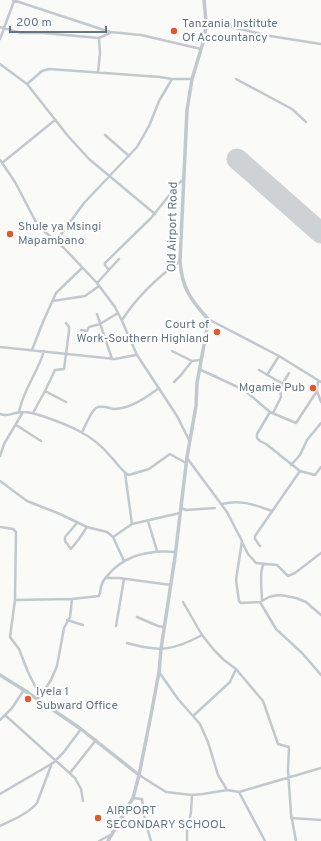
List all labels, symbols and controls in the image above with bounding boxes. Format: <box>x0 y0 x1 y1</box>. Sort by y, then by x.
scale bar <box>10 8 106 34</box>
text: 200 m <box>16 15 52 31</box>
place label: Tanzania Institute Of Accountancy <box>182 16 278 46</box>
marker: Tanzania Institute Of Accountancy <box>169 26 179 36</box>
street label: Old Airport Road <box>164 182 182 272</box>
place label: Shule ya Msingi Mapambano <box>18 219 101 249</box>
marker: Shule ya Msingi Mapambano <box>5 229 15 239</box>
place label: Court of Work-Southern Highland <box>77 317 209 347</box>
marker: Court of Work-Southern Highland <box>212 327 222 337</box>
place label: Mgamie Pub <box>239 380 305 396</box>
marker: Mgamie Pub <box>308 383 318 393</box>
place label: Iyela 1 Subward Office <box>36 684 118 714</box>
marker: Iyela 1 Subward Office <box>23 694 33 704</box>
place label: AIRPORT SECONDARY SCHOOL <box>106 803 226 833</box>
marker: AIRPORT SECONDARY SCHOOL <box>93 813 103 823</box>

